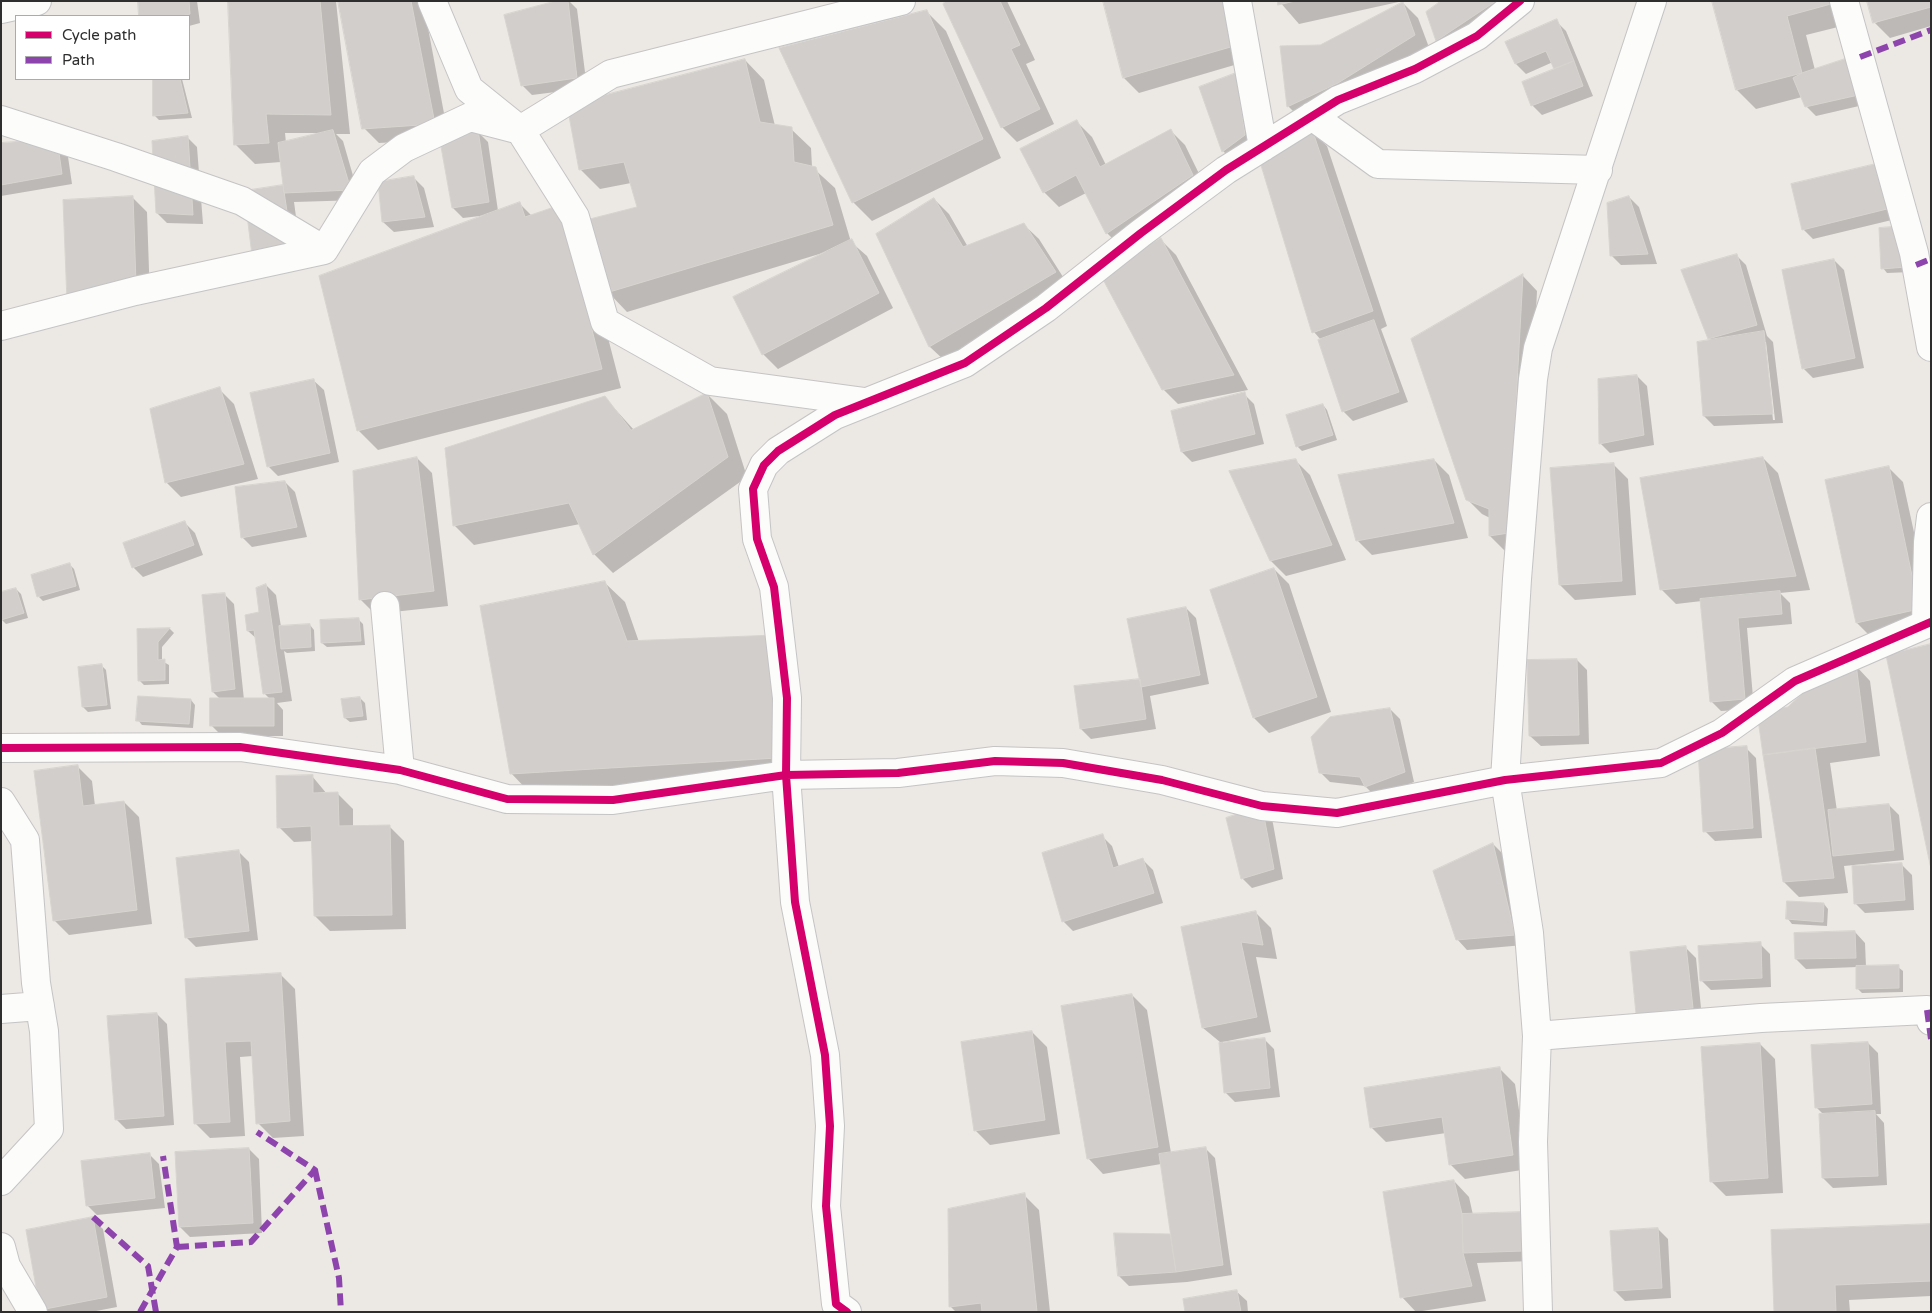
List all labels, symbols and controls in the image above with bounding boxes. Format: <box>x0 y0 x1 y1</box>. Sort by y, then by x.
legend <box>15 15 190 80</box>
text: Cycle path <box>62 26 136 44</box>
text: Path <box>62 51 95 69</box>

